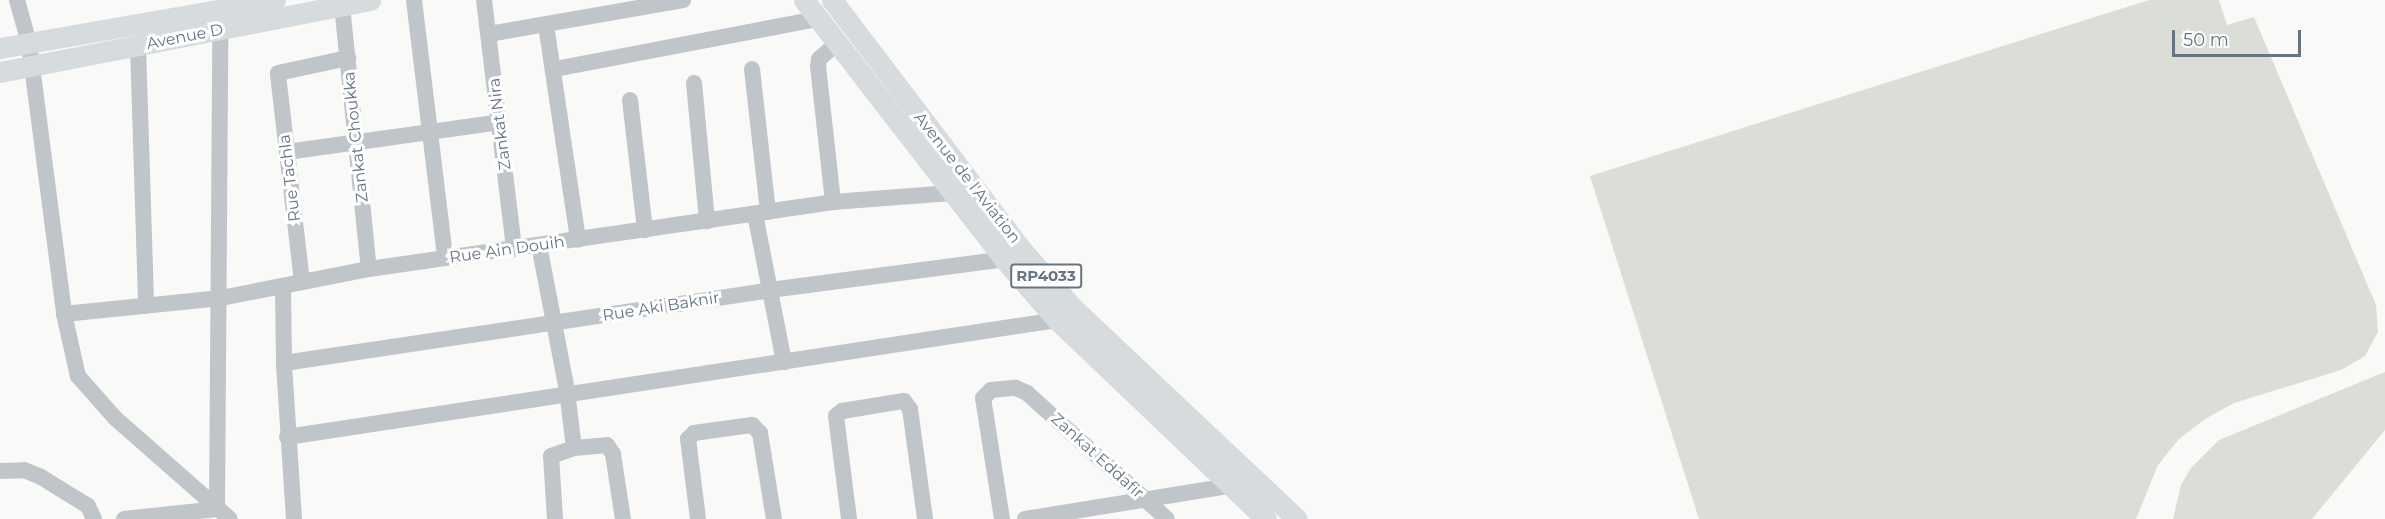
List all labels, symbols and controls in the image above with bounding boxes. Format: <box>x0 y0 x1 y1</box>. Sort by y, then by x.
scale bar <box>2175 18 2304 56</box>
street label: Avenue D <box>145 20 225 54</box>
text: 50 m <box>2183 29 2229 51</box>
street label: Zankat Choukka <box>340 71 372 203</box>
street label: Zankat Nira <box>485 77 515 171</box>
street label: Avenue de l'Aviation <box>910 109 1024 247</box>
street label: Rue Tachla <box>275 133 305 223</box>
street label: Rue Ain Douih <box>448 232 566 268</box>
road number: RP4033 <box>1010 264 1082 288</box>
street label: Rue Aki Baknir <box>601 288 721 326</box>
street label: Zankat Eddafir <box>1047 409 1147 503</box>

